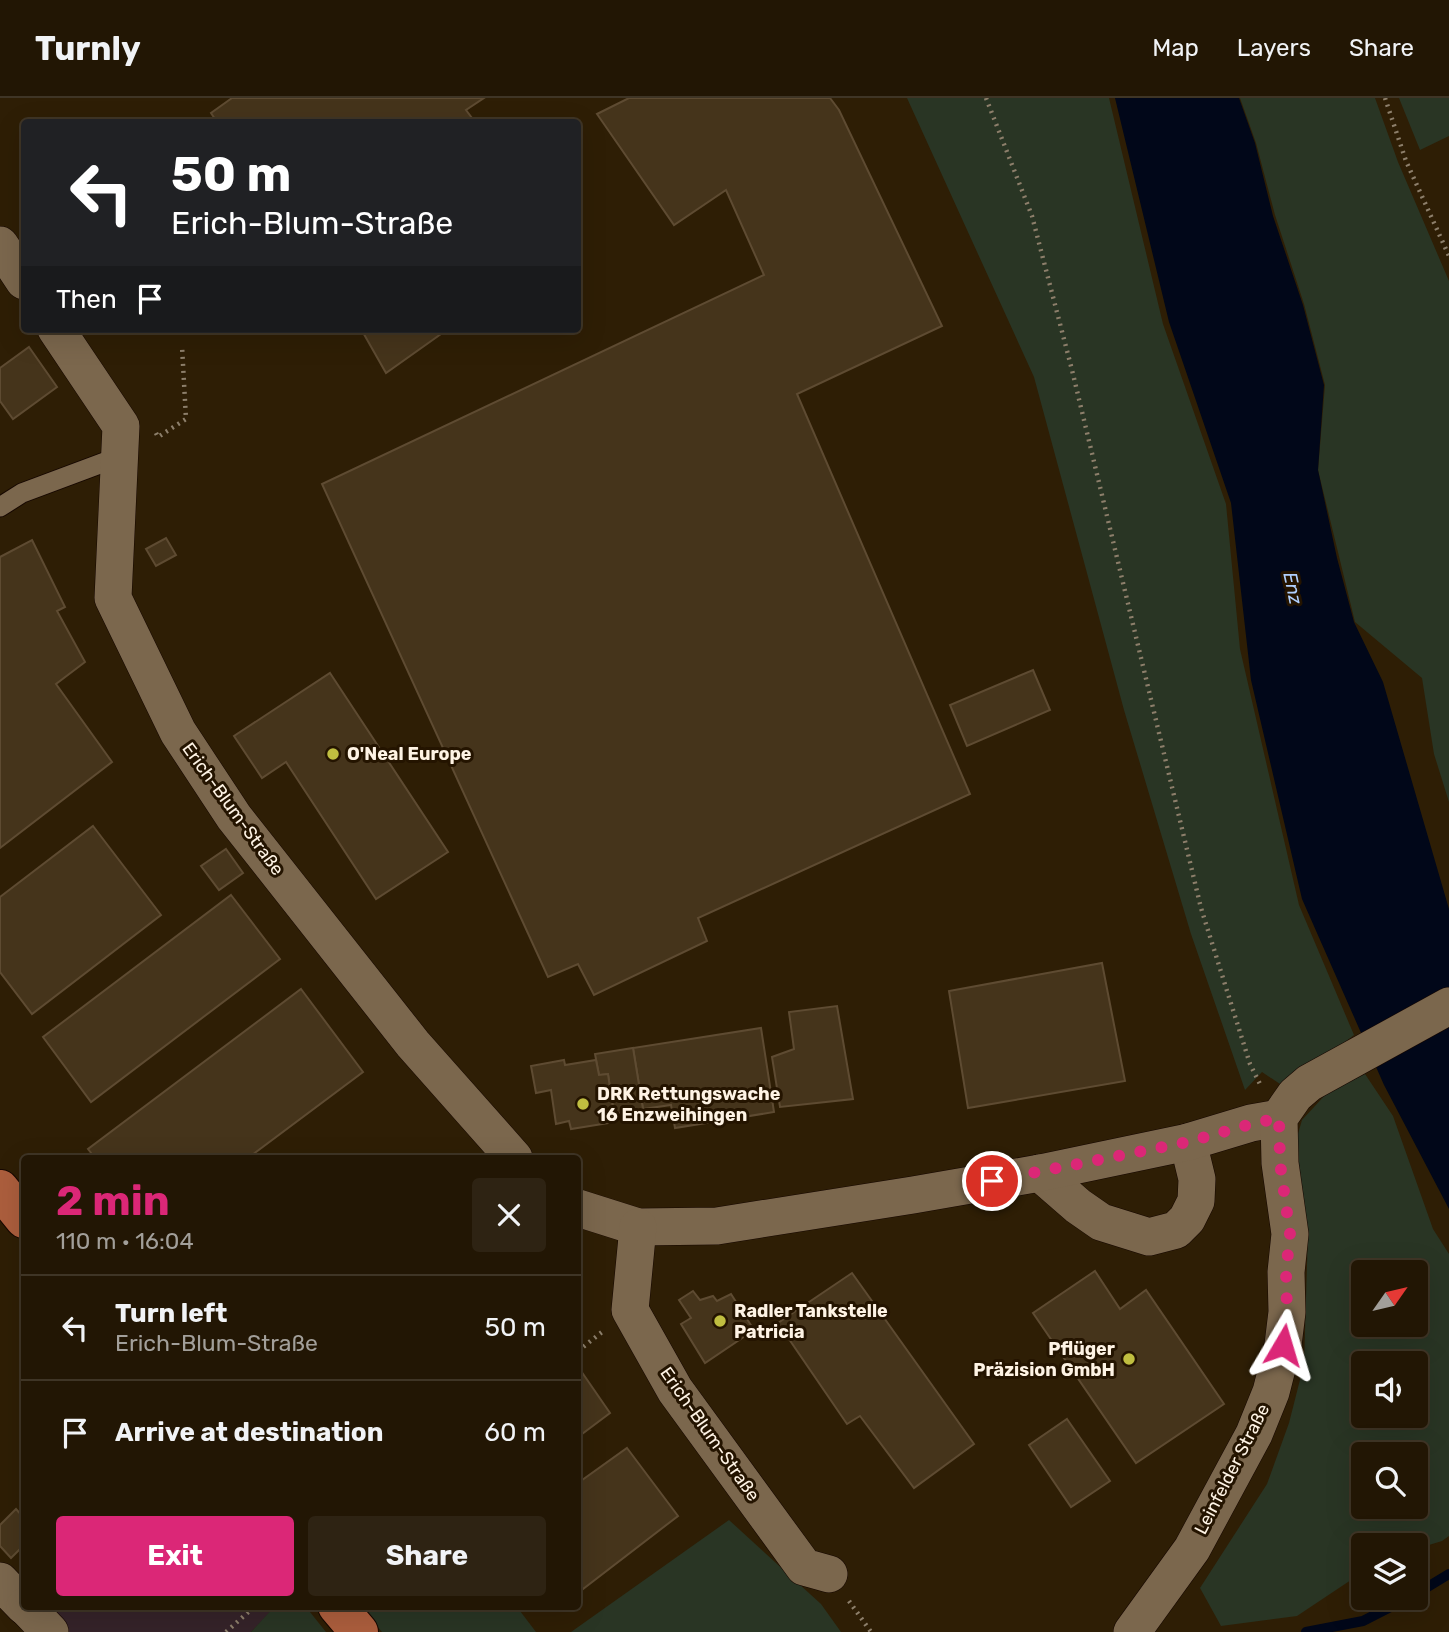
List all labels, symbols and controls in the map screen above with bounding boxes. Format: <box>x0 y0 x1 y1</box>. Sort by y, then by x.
text: Turnly <box>35 29 141 68</box>
text: Map <box>1152 34 1199 62</box>
text: Layers <box>1237 34 1311 62</box>
text: Share <box>1349 34 1414 62</box>
text: 50 m <box>171 145 291 203</box>
icon: left <box>56 147 147 238</box>
text: Erich-Blum-Straße <box>171 204 453 242</box>
icon: arrive <box>131 280 169 318</box>
text: Then <box>56 284 117 315</box>
water label: Enz <box>1278 570 1308 607</box>
street label: Erich-Blum-Straße <box>177 738 289 880</box>
place label: O'Neal Europe <box>347 743 472 765</box>
marker: O'Neal Europe <box>325 746 341 762</box>
place label: DRK Rettungswache 16 Enzweihingen <box>597 1083 781 1126</box>
marker: DRK Rettungswache 16 Enzweihingen <box>575 1096 591 1112</box>
pin <box>962 1151 1022 1211</box>
icon: arrive <box>973 1162 1011 1200</box>
text: 2 min <box>56 1176 170 1226</box>
button: close <box>472 1178 546 1252</box>
text: 110 m · 16:04 <box>56 1227 194 1255</box>
north arrow <box>1351 1260 1428 1337</box>
map controls <box>1351 1260 1428 1610</box>
text: Turn left <box>115 1298 227 1329</box>
place label: Radler Tankstelle Patricia <box>734 1300 888 1343</box>
position arrow <box>1246 1308 1320 1382</box>
icon: left <box>56 1309 94 1347</box>
text: 50 m <box>485 1312 546 1343</box>
marker: Radler Tankstelle Patricia <box>712 1313 728 1329</box>
text: Erich-Blum-Straße <box>115 1329 318 1357</box>
place label: Pflüger Präzision GmbH <box>973 1338 1115 1381</box>
marker: Pflüger Präzision GmbH <box>1121 1351 1137 1367</box>
button: sound <box>1351 1351 1428 1428</box>
street label: Erich-Blum-Straße <box>655 1363 765 1505</box>
street label: Leinfelder Straße <box>1190 1400 1274 1538</box>
icon: arrive <box>56 1414 94 1452</box>
text: Arrive at destination <box>115 1417 383 1448</box>
text: 60 m <box>484 1417 546 1448</box>
button: search <box>1351 1442 1428 1519</box>
button: Exit <box>56 1516 294 1596</box>
button: Share <box>308 1516 546 1596</box>
button: layers <box>1351 1533 1428 1610</box>

